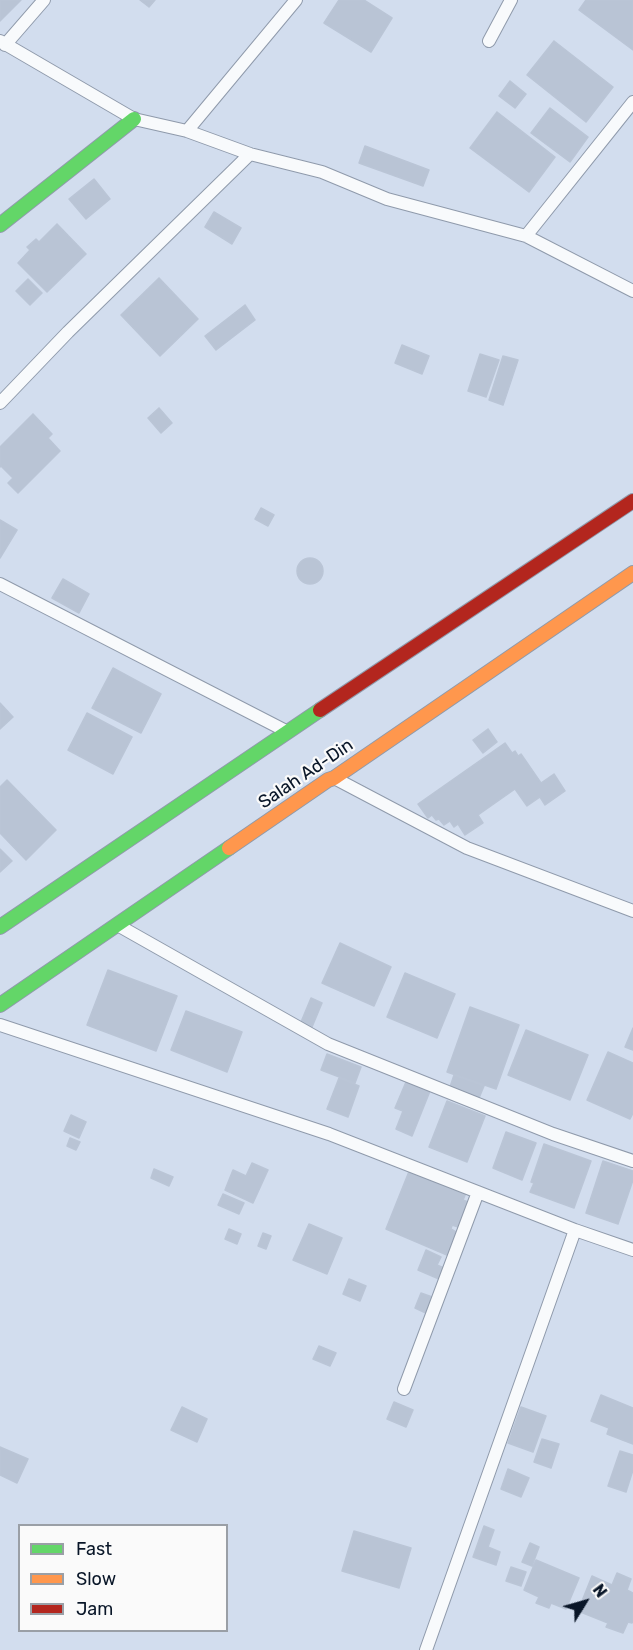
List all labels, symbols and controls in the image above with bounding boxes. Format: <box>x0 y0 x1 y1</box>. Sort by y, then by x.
street label: Salah Ad-Din <box>254 734 358 814</box>
legend <box>18 1524 228 1632</box>
text: Fast <box>76 1538 112 1560</box>
text: Slow <box>76 1568 116 1590</box>
north arrow <box>555 1572 615 1632</box>
text: N <box>589 1581 611 1601</box>
text: Jam <box>76 1598 113 1620</box>

